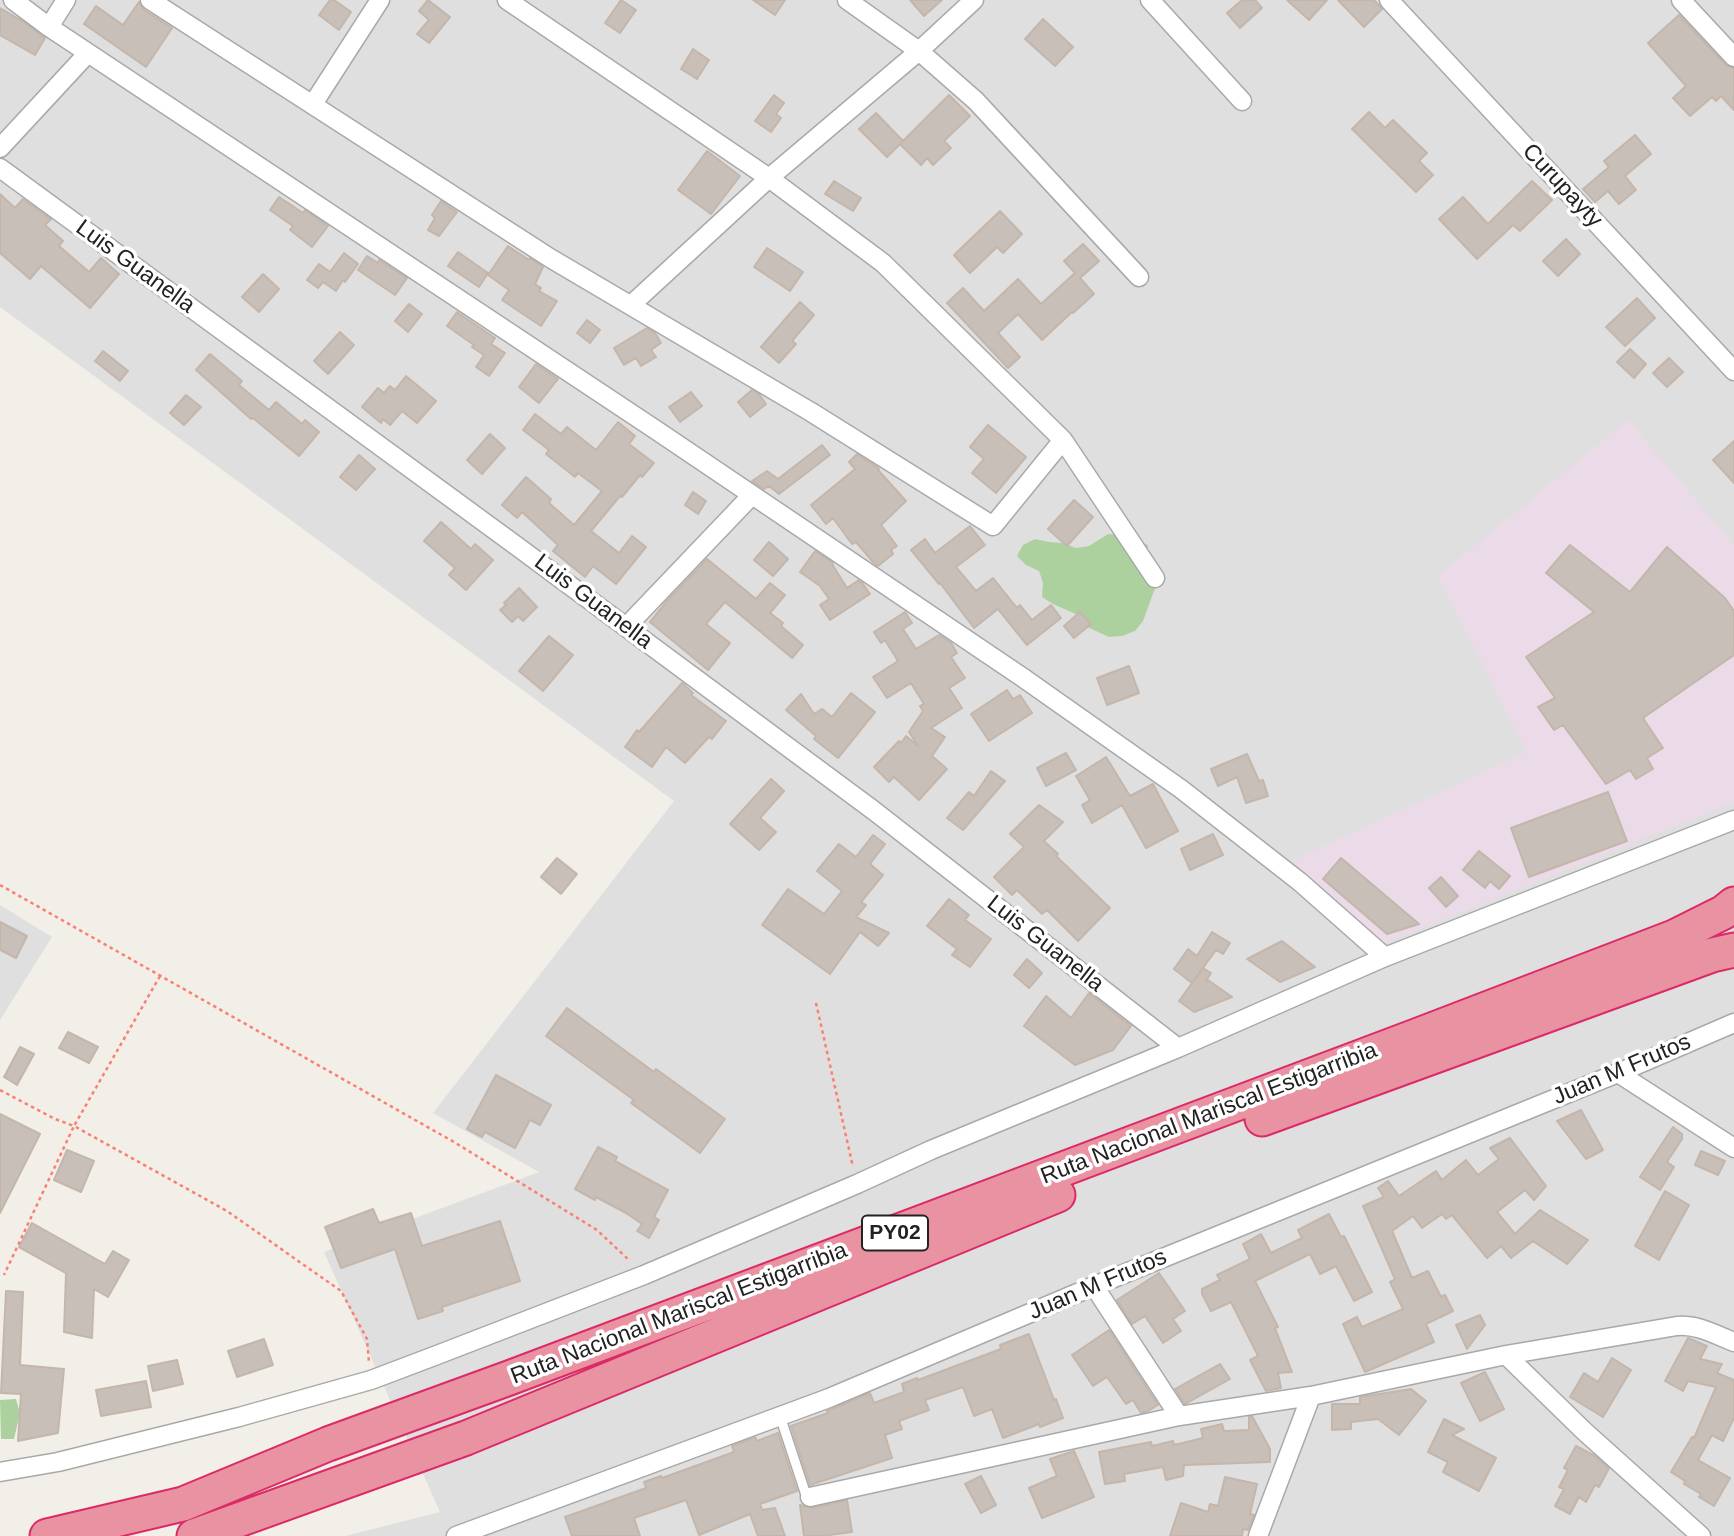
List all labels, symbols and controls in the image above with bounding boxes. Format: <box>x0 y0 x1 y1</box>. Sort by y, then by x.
street label: Curupayty <box>1516 138 1608 234</box>
street label: Luis Guanella <box>70 214 200 320</box>
street label: Luis Guanella <box>529 549 657 655</box>
street label: Luis Guanella <box>981 890 1109 998</box>
street label: Juan M Frutos <box>1549 1029 1695 1111</box>
street label: Ruta Nacional Mariscal Estigarribia <box>1037 1037 1381 1191</box>
road number: PY02 <box>862 1216 928 1250</box>
street label: Ruta Nacional Mariscal Estigarribia <box>507 1237 851 1391</box>
street label: Juan M Frutos <box>1025 1244 1171 1326</box>

